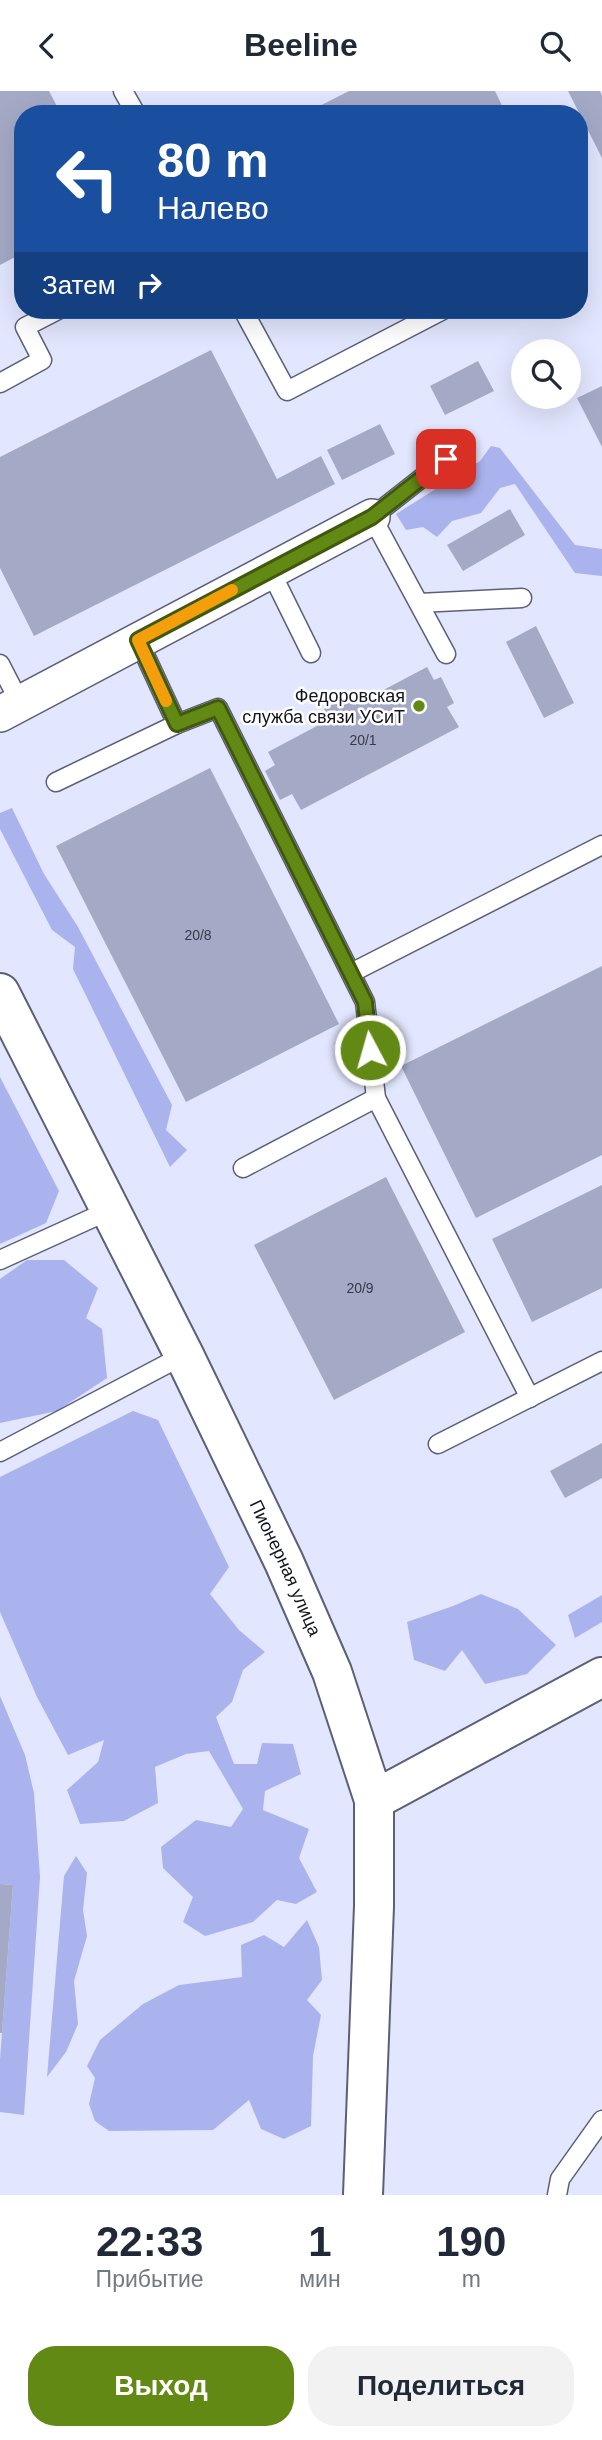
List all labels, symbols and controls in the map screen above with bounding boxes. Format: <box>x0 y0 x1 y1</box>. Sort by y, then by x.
icon: back <box>28 27 66 65</box>
text: Beeline <box>244 27 358 63</box>
icon: search <box>536 27 574 65</box>
icon: left <box>42 133 133 224</box>
text: 80 m <box>157 133 269 187</box>
text: Налево <box>157 190 269 226</box>
icon: right <box>130 266 168 304</box>
text: Затем <box>42 270 116 300</box>
map controls <box>511 339 581 409</box>
button: search <box>511 339 581 409</box>
pin <box>416 429 476 489</box>
icon: arrive <box>427 440 465 478</box>
place label: Федоровская служба связи УСиТ <box>242 686 405 727</box>
marker: Федоровская служба связи УСиТ <box>411 698 427 714</box>
house number: 20/1 <box>349 732 377 748</box>
house number: 20/8 <box>184 927 212 943</box>
position arrow <box>333 1013 407 1087</box>
house number: 20/9 <box>346 1280 374 1296</box>
street label: Пионерная улица <box>246 1497 325 1640</box>
text: 22:33 <box>96 2218 203 2265</box>
text: 1 <box>308 2218 332 2265</box>
text: 190 <box>436 2218 506 2265</box>
text: Прибытие <box>96 2266 204 2292</box>
text: мин <box>299 2266 341 2292</box>
text: m <box>462 2266 481 2292</box>
button: Выход <box>28 2346 294 2426</box>
button: Поделиться <box>308 2346 574 2426</box>

